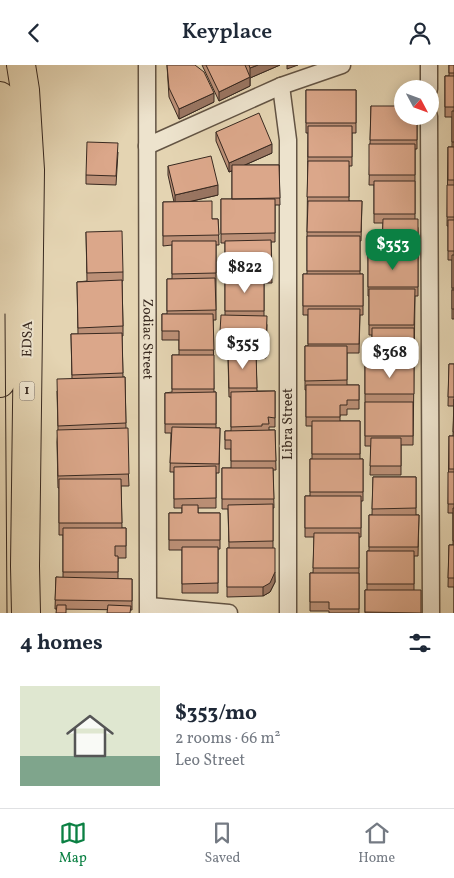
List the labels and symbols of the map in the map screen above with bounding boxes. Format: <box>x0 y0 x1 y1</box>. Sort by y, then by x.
north arrow <box>394 80 439 125</box>
pin: $353 <box>363 229 423 271</box>
pin: $822 <box>215 251 275 294</box>
street label: Zodiac Street <box>138 298 157 380</box>
street label: EDSA <box>18 321 38 357</box>
pin: $355 <box>213 327 273 370</box>
pin: $368 <box>360 337 420 379</box>
road number: 1 <box>20 381 34 401</box>
street label: Libra Street <box>279 388 298 460</box>

